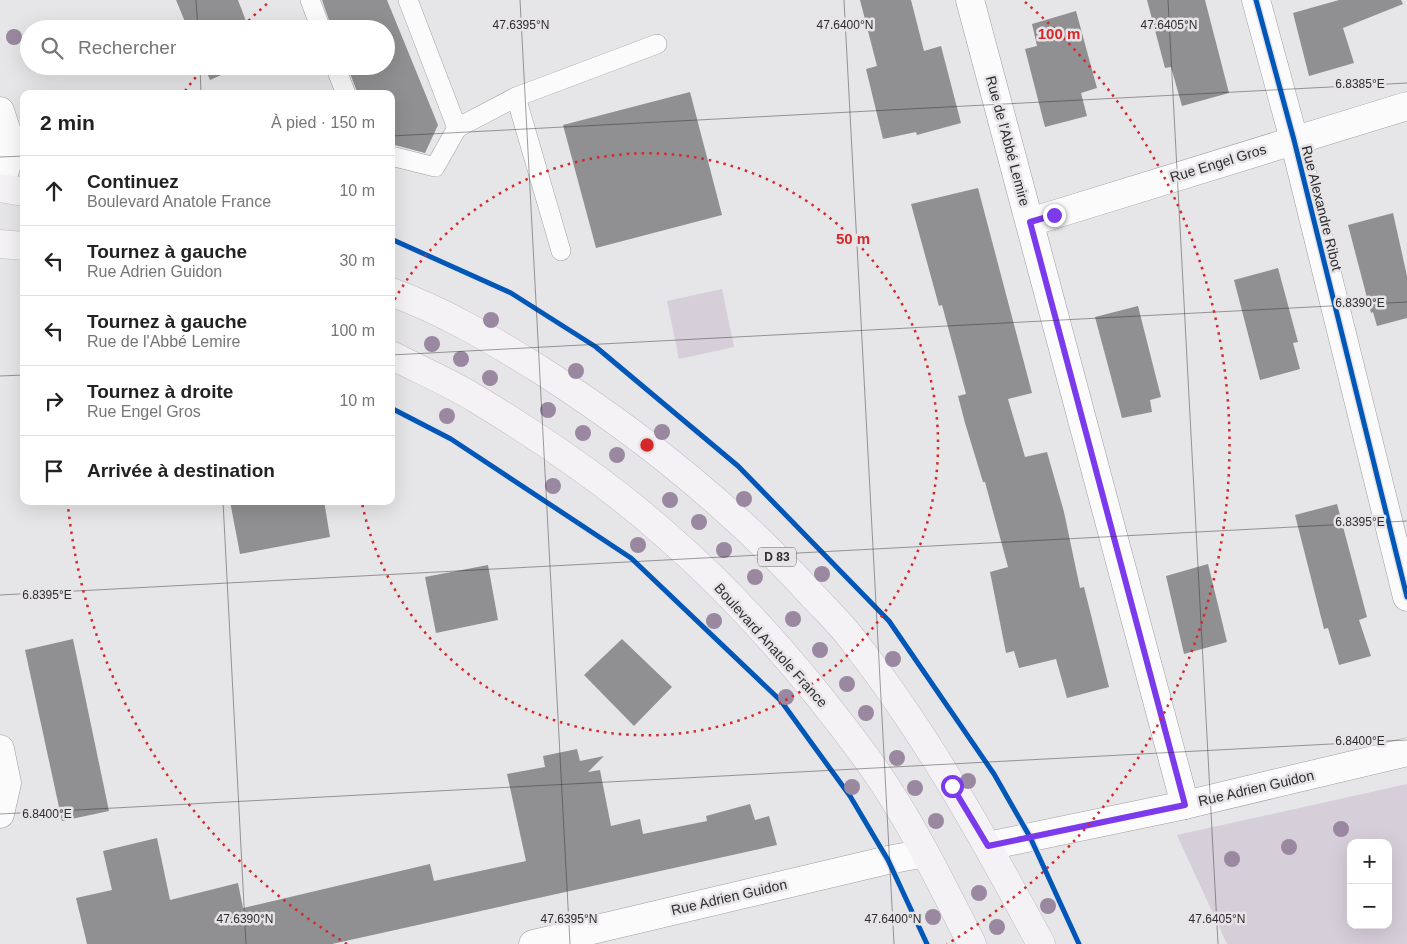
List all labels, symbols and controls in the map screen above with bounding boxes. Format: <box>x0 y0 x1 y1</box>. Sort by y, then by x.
text: 47.6395°N <box>493 18 549 32</box>
text: 47.6400°N <box>817 18 873 32</box>
text: 47.6405°N <box>1141 18 1197 32</box>
search box <box>20 20 395 75</box>
text: 100 m <box>1038 25 1080 42</box>
icon: search <box>38 34 66 62</box>
text: Rechercher <box>78 37 176 58</box>
street label: Rue de l'Abbé Lemire <box>983 74 1033 208</box>
text: 6.8385°E <box>1335 77 1385 91</box>
text: 2 min <box>40 111 95 134</box>
text: À pied · 150 m <box>271 114 375 131</box>
street label: Rue Engel Gros <box>1168 141 1268 185</box>
street label: Rue Alexandre Ribot <box>1299 144 1345 272</box>
text: Continuez <box>87 171 179 192</box>
icon: ahead <box>40 177 68 205</box>
text: 10 m <box>339 182 375 199</box>
text: Boulevard Anatole France <box>87 193 271 210</box>
route end <box>1043 204 1066 227</box>
text: 50 m <box>836 230 870 247</box>
text: Tournez à gauche <box>87 241 247 262</box>
icon: left <box>40 247 68 275</box>
text: 30 m <box>339 252 375 269</box>
text: Rue Adrien Guidon <box>87 263 222 280</box>
text: 6.8390°E <box>1335 296 1385 310</box>
text: Tournez à gauche <box>87 311 247 332</box>
icon: left <box>40 317 68 345</box>
text: 100 m <box>331 322 375 339</box>
text: Rue de l'Abbé Lemire <box>87 333 240 350</box>
text: Tournez à droite <box>87 381 233 402</box>
icon: right <box>40 387 68 415</box>
text: 10 m <box>339 392 375 409</box>
text: Rue Engel Gros <box>87 403 201 420</box>
centre of rings <box>638 436 656 454</box>
icon: arrive <box>40 457 68 485</box>
text: Arrivée à destination <box>87 460 275 481</box>
text: 6.8395°E <box>1335 515 1385 529</box>
road number: D 83 <box>758 548 796 566</box>
street label: Boulevard Anatole France <box>711 580 831 710</box>
text: 6.8395°E <box>22 588 72 602</box>
text: 6.8400°E <box>1335 734 1385 748</box>
street label: Rue Adrien Guidon <box>1197 767 1315 809</box>
route start <box>941 775 964 798</box>
text: 6.8400°E <box>22 807 72 821</box>
map controls <box>1347 839 1392 929</box>
button: + <box>1347 839 1392 884</box>
street label: Rue Adrien Guidon <box>670 876 788 918</box>
button: − <box>1347 884 1392 929</box>
text: 47.6390°N <box>217 912 273 926</box>
text: 47.6395°N <box>541 912 597 926</box>
text: 47.6400°N <box>865 912 921 926</box>
text: 47.6405°N <box>1189 912 1245 926</box>

